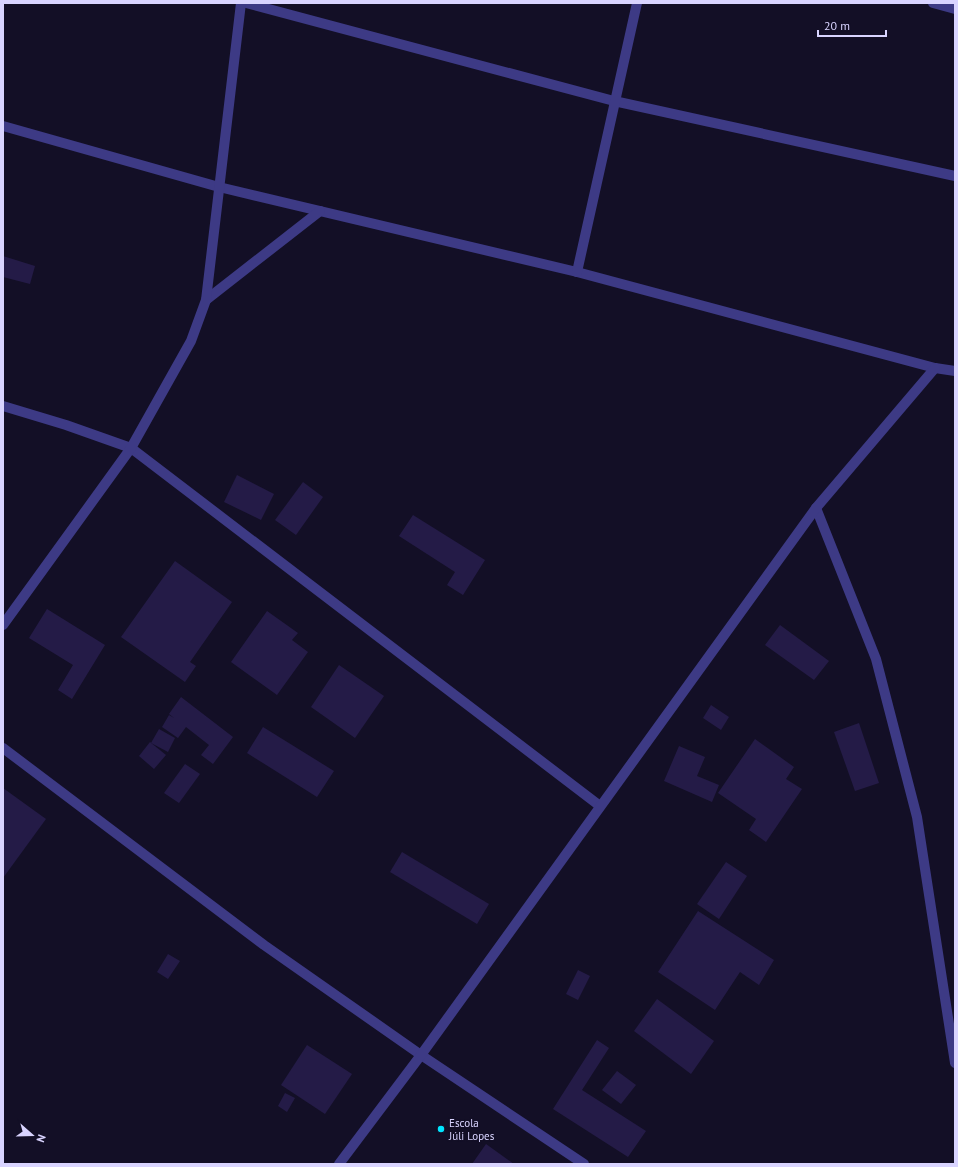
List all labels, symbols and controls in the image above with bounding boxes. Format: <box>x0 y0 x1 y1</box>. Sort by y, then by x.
scale bar <box>818 12 886 38</box>
text: 20 m <box>824 18 850 33</box>
north arrow <box>12 1115 52 1155</box>
place label: Escola Júli Lopes <box>448 1116 495 1143</box>
marker: Escola Júli Lopes <box>436 1124 446 1134</box>
text: N <box>34 1133 49 1144</box>

